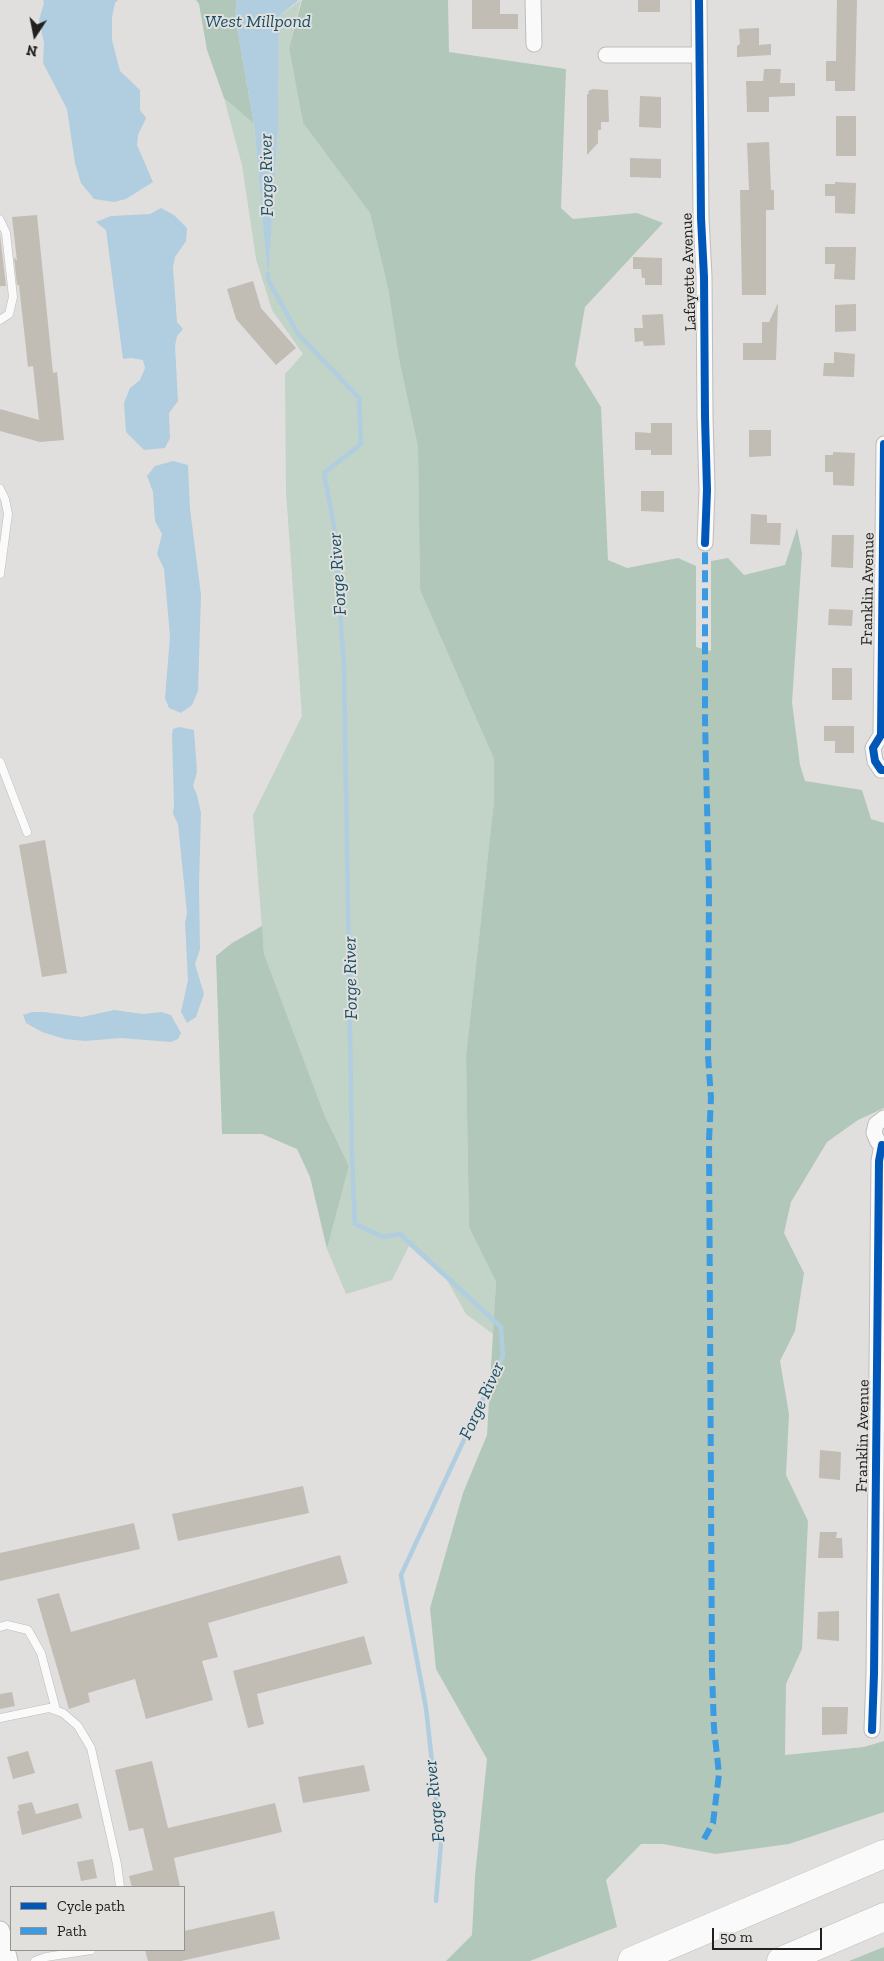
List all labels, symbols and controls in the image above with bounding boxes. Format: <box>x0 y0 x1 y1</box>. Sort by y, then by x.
north arrow <box>10 10 60 60</box>
water label: West Millpond <box>205 11 311 33</box>
text: N <box>25 41 39 60</box>
water label: Forge River <box>255 133 279 217</box>
street label: Lafayette Avenue <box>677 213 701 331</box>
water label: Forge River <box>324 532 352 616</box>
street label: Franklin Avenue <box>857 532 879 646</box>
water label: Forge River <box>339 936 363 1020</box>
water label: Forge River <box>455 1359 509 1443</box>
street label: Franklin Avenue <box>852 1379 874 1493</box>
water label: Forge River <box>420 1759 450 1843</box>
legend <box>10 1886 185 1951</box>
text: Cycle path <box>57 1897 125 1915</box>
scale bar <box>714 1918 824 1950</box>
text: Path <box>57 1922 87 1940</box>
text: 50 m <box>720 1928 753 1946</box>

